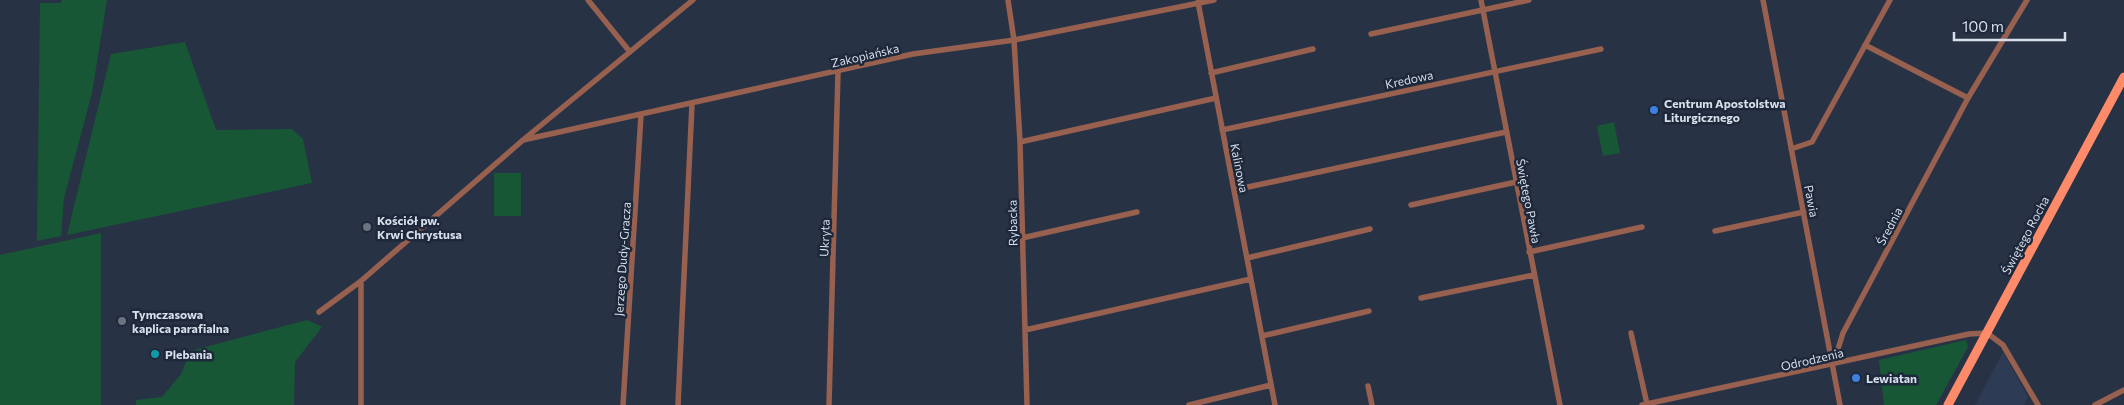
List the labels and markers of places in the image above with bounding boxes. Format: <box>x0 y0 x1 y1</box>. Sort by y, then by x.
place label: Centrum Apostolstwa Liturgicznego <box>1664 96 1786 124</box>
marker: Centrum Apostolstwa Liturgicznego <box>1648 104 1660 116</box>
place label: Kościół pw. Krwi Chrystusa <box>377 213 462 241</box>
marker: Kościół pw. Krwi Chrystusa <box>361 221 373 233</box>
place label: Tymczasowa kaplica parafialna <box>132 307 229 335</box>
marker: Tymczasowa kaplica parafialna <box>116 315 128 327</box>
place label: Plebania <box>165 347 212 361</box>
marker: Plebania <box>149 348 161 360</box>
place label: Lewiatan <box>1866 371 1917 385</box>
marker: Lewiatan <box>1850 372 1862 384</box>

